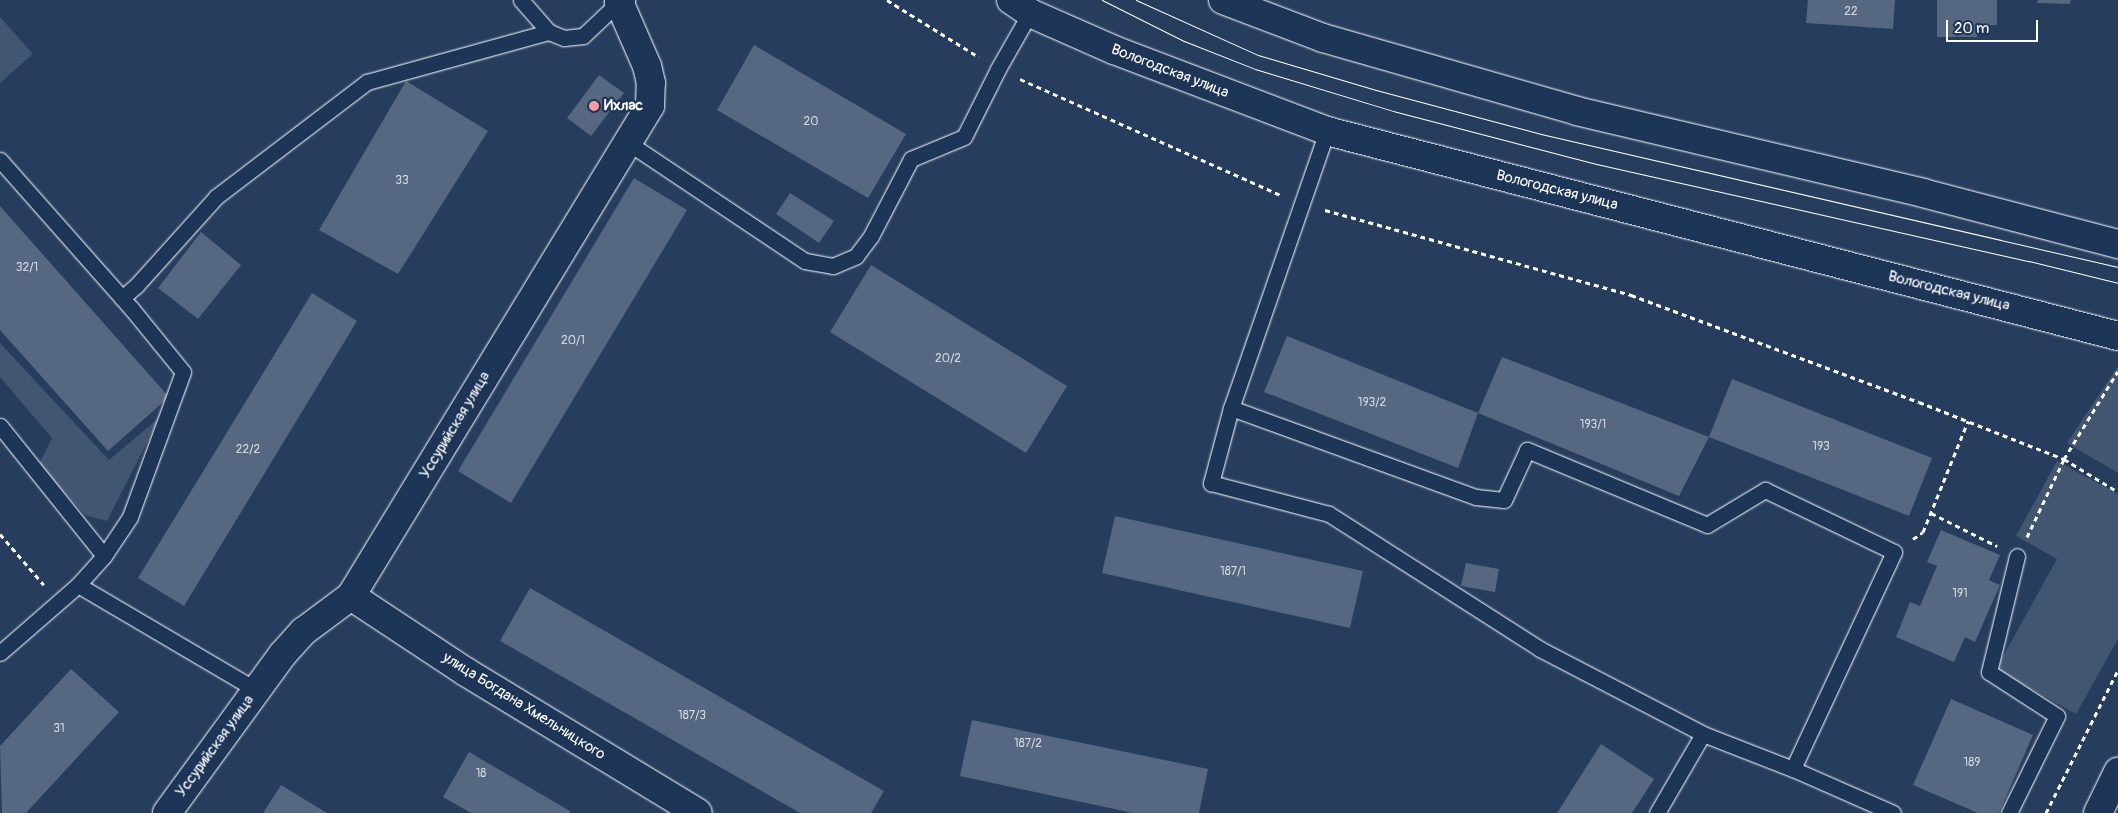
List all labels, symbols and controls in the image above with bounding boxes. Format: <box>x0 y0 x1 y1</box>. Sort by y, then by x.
house number: 22 <box>1844 5 1858 19</box>
scale bar <box>1948 10 2040 42</box>
text: 20 m <box>1954 19 1989 38</box>
street label: Вологодская улица <box>1109 40 1231 102</box>
place label: Ихлас <box>604 97 643 115</box>
marker: Ихлас <box>588 100 600 112</box>
house number: 20 <box>804 115 818 129</box>
street label: Вологодская улица <box>1494 166 1620 214</box>
house number: 33 <box>395 174 409 188</box>
house number: 32/1 <box>16 261 38 275</box>
street label: Вологодская улица <box>1886 267 2012 315</box>
house number: 20/1 <box>561 334 585 348</box>
house number: 20/2 <box>935 352 961 366</box>
street label: Уссурийская улица <box>416 368 494 482</box>
house number: 193/2 <box>1358 396 1386 410</box>
house number: 193/1 <box>1580 418 1606 432</box>
house number: 193 <box>1812 440 1830 454</box>
house number: 22/2 <box>236 443 260 457</box>
house number: 187/1 <box>1220 565 1246 579</box>
house number: 191 <box>1952 587 1968 601</box>
street label: улица Богдана Хмельницкого <box>439 648 609 764</box>
street label: Уссурийская улица <box>172 692 258 800</box>
house number: 187/3 <box>678 709 706 723</box>
house number: 31 <box>53 722 65 736</box>
house number: 187/2 <box>1014 737 1042 751</box>
house number: 189 <box>1964 756 1980 770</box>
house number: 18 <box>476 767 486 781</box>

